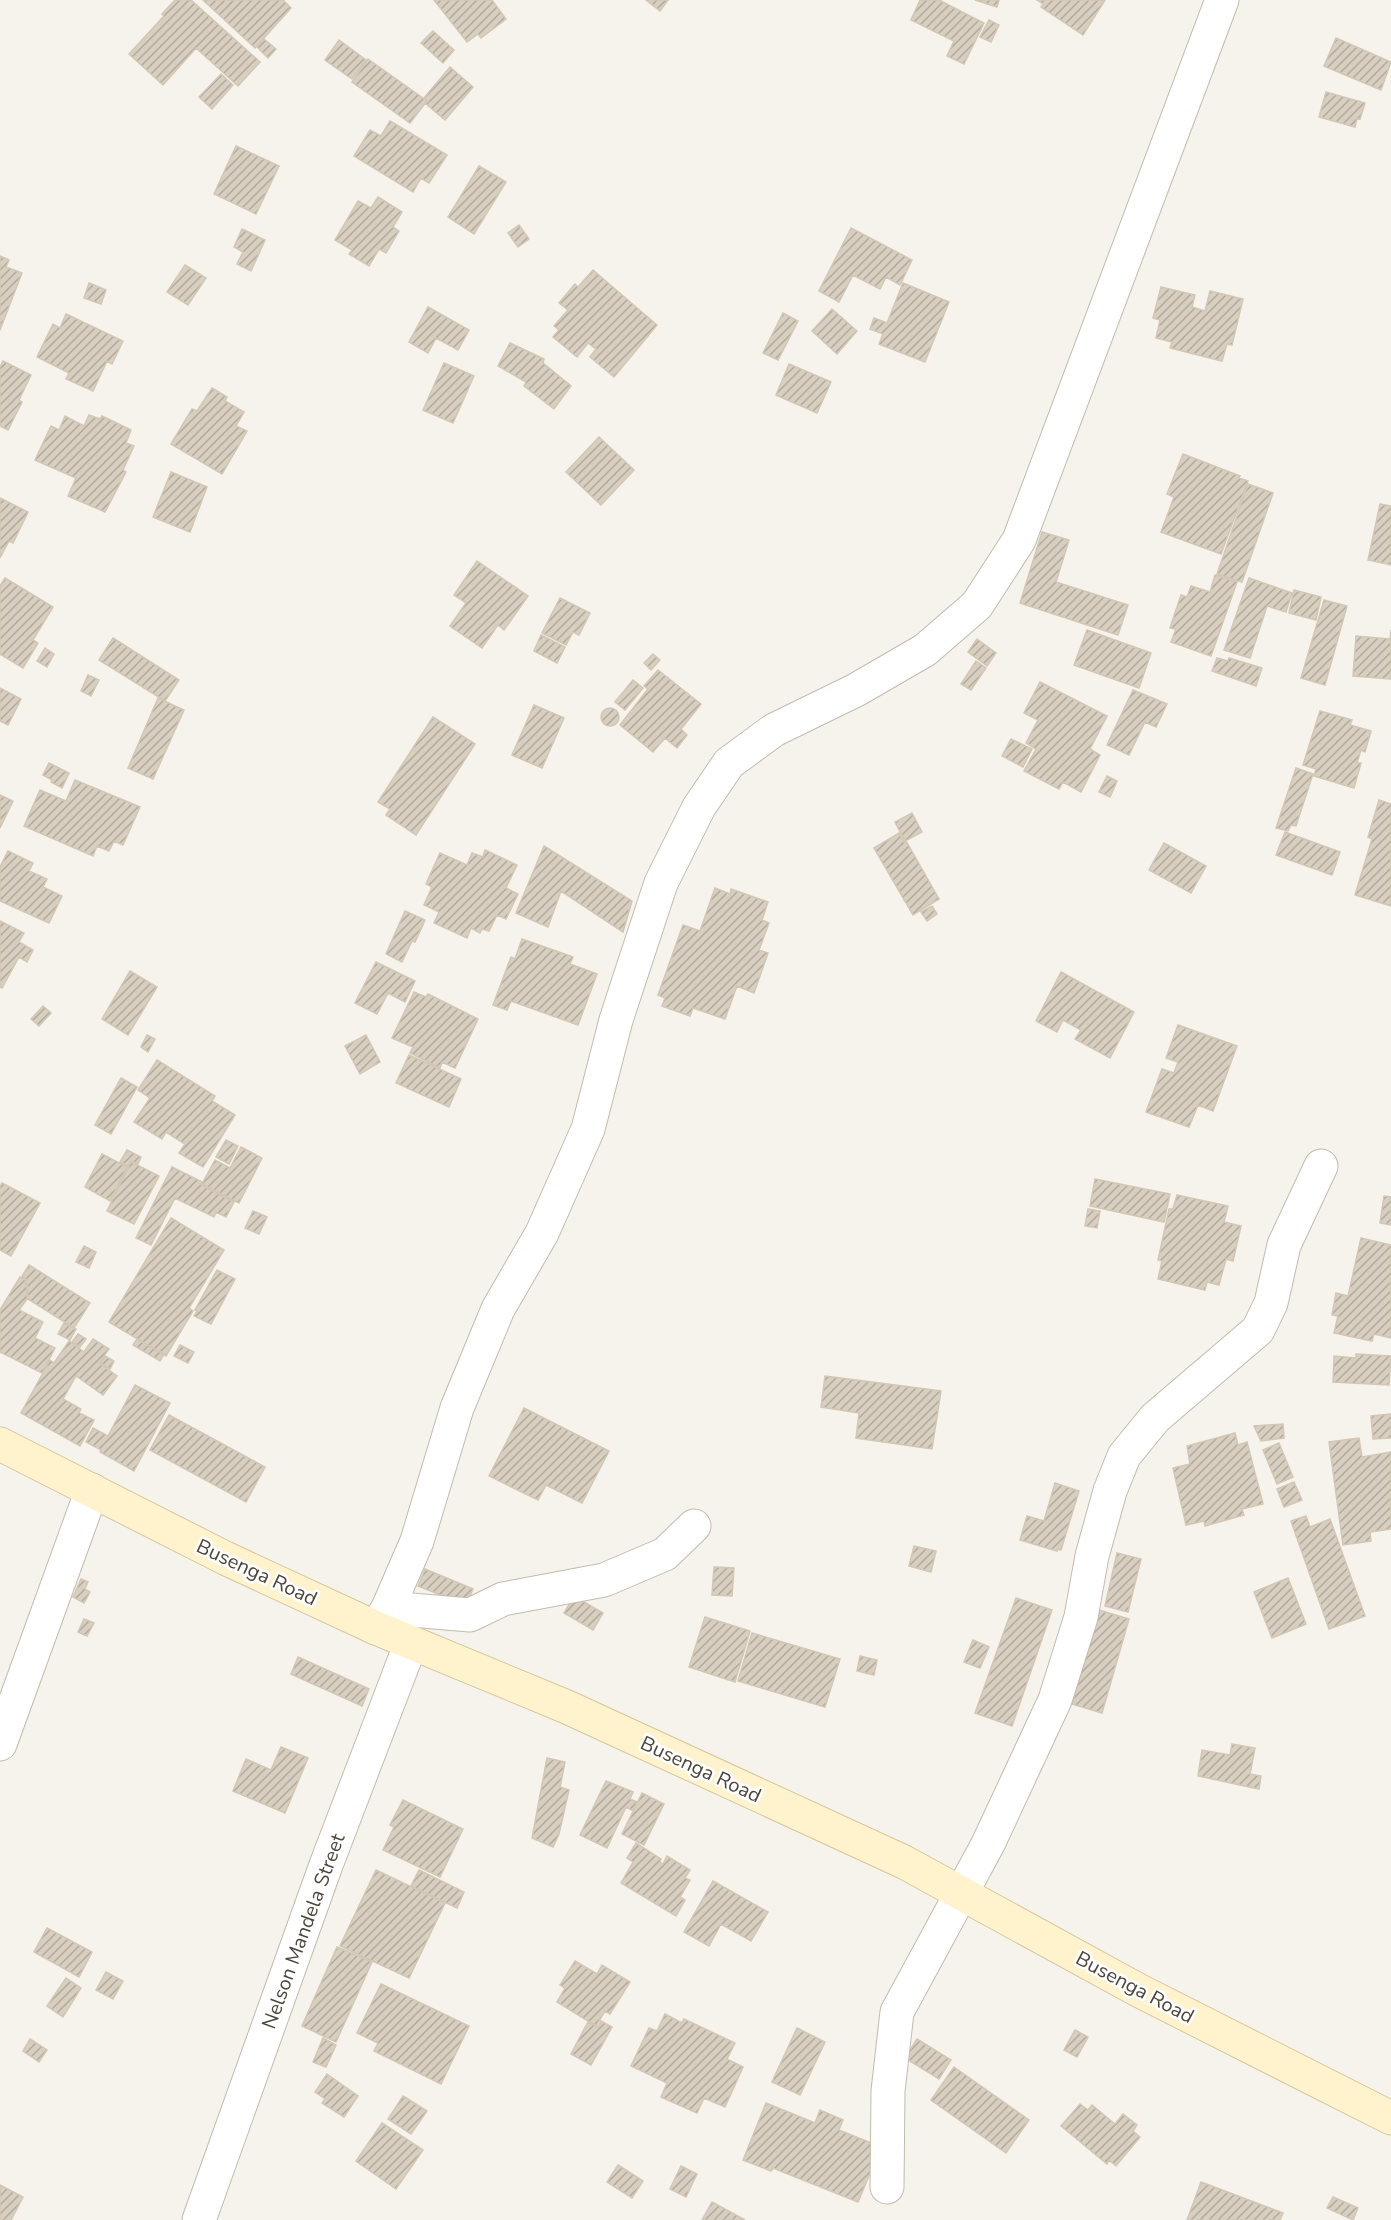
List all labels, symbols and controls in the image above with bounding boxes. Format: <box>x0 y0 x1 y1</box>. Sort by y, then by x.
street label: Busenga Road <box>192 1533 322 1612</box>
street label: Busenga Road <box>636 1730 766 1809</box>
street label: Nelson Mandela Street <box>256 1829 352 2033</box>
street label: Busenga Road <box>1071 1945 1199 2030</box>

